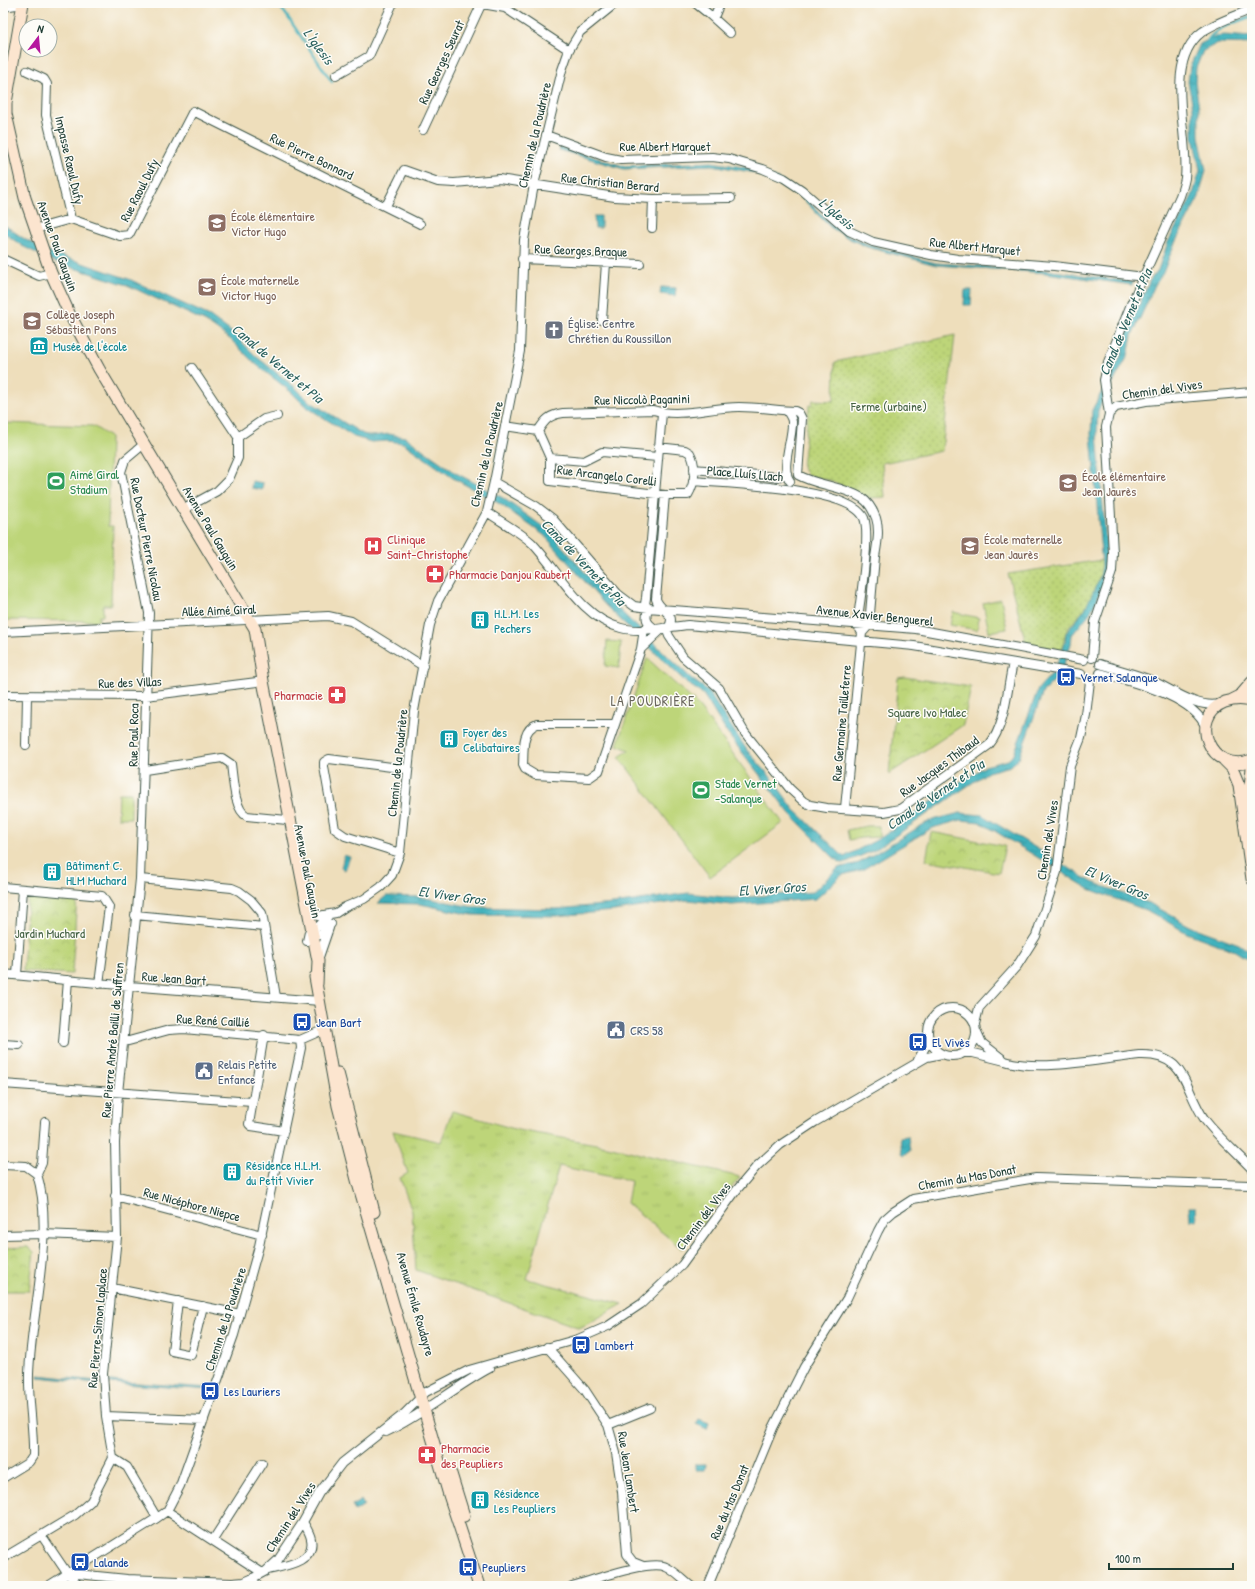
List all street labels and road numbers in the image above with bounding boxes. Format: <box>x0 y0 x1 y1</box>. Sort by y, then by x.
street label: Rue Georges Seurat <box>414 17 469 107</box>
street label: Chemin de la Poudrière <box>513 80 555 190</box>
street label: Impasse Raoul Dufy <box>51 114 89 206</box>
street label: Rue Pierre Bonnard <box>267 128 357 184</box>
street label: Rue Albert Marquet <box>620 137 711 155</box>
street label: Rue Raoul Dufy <box>115 155 163 225</box>
street label: Rue Christian Berard <box>560 168 660 196</box>
street label: Avenue Paul Gauguin <box>33 198 83 294</box>
street label: Rue Albert Marquet <box>929 232 1022 260</box>
street label: Rue Georges Braque <box>534 239 628 261</box>
street label: Chemin del Vives <box>1121 374 1203 404</box>
street label: Rue Niccolò Paganini <box>594 389 690 409</box>
street label: Chemin de la Poudrière <box>465 399 507 509</box>
street label: Rue Arcangelo Corelli <box>556 460 658 490</box>
street label: Place Lluís Llach <box>706 461 784 485</box>
street label: Rue Docteur Pierre Nicolau <box>126 476 168 602</box>
street label: Avenue Paul Gauguin <box>179 483 243 574</box>
street label: Allée Aimé Giral <box>182 600 257 620</box>
street label: Avenue Xavier Benguerel <box>816 600 935 630</box>
street label: Rue Germaine Tailleferre <box>827 664 855 782</box>
street label: Rue des Villas <box>98 672 162 692</box>
street label: Rue Paul Roca <box>123 703 143 767</box>
street label: Chemin de la Poudrière <box>382 708 412 818</box>
street label: Rue Jacques Thibaud <box>896 731 982 801</box>
street label: Chemin del Vives <box>1032 799 1062 881</box>
street label: Avenue Paul Gauguin <box>290 823 326 920</box>
street label: Rue Pierre André Bailli de Suffren <box>96 962 128 1118</box>
street label: Rue Jean Bart <box>141 967 207 989</box>
street label: Rue René Caillié <box>176 1009 250 1031</box>
street label: Chemin du Mas Donat <box>917 1159 1018 1194</box>
street label: Chemin del Vives <box>672 1178 734 1254</box>
street label: Rue Nicéphore Niepce <box>142 1182 242 1226</box>
street label: Avenue Émile Roudayre <box>393 1250 439 1358</box>
street label: Chemin de la Poudrière <box>200 1265 250 1373</box>
street label: Rue Pierre-Simon Laplace <box>83 1267 111 1389</box>
street label: Rue Jean Lambert <box>614 1430 644 1514</box>
street label: Rue du Mas Donat <box>705 1461 753 1542</box>
street label: Chemin del Vives <box>260 1478 320 1556</box>

